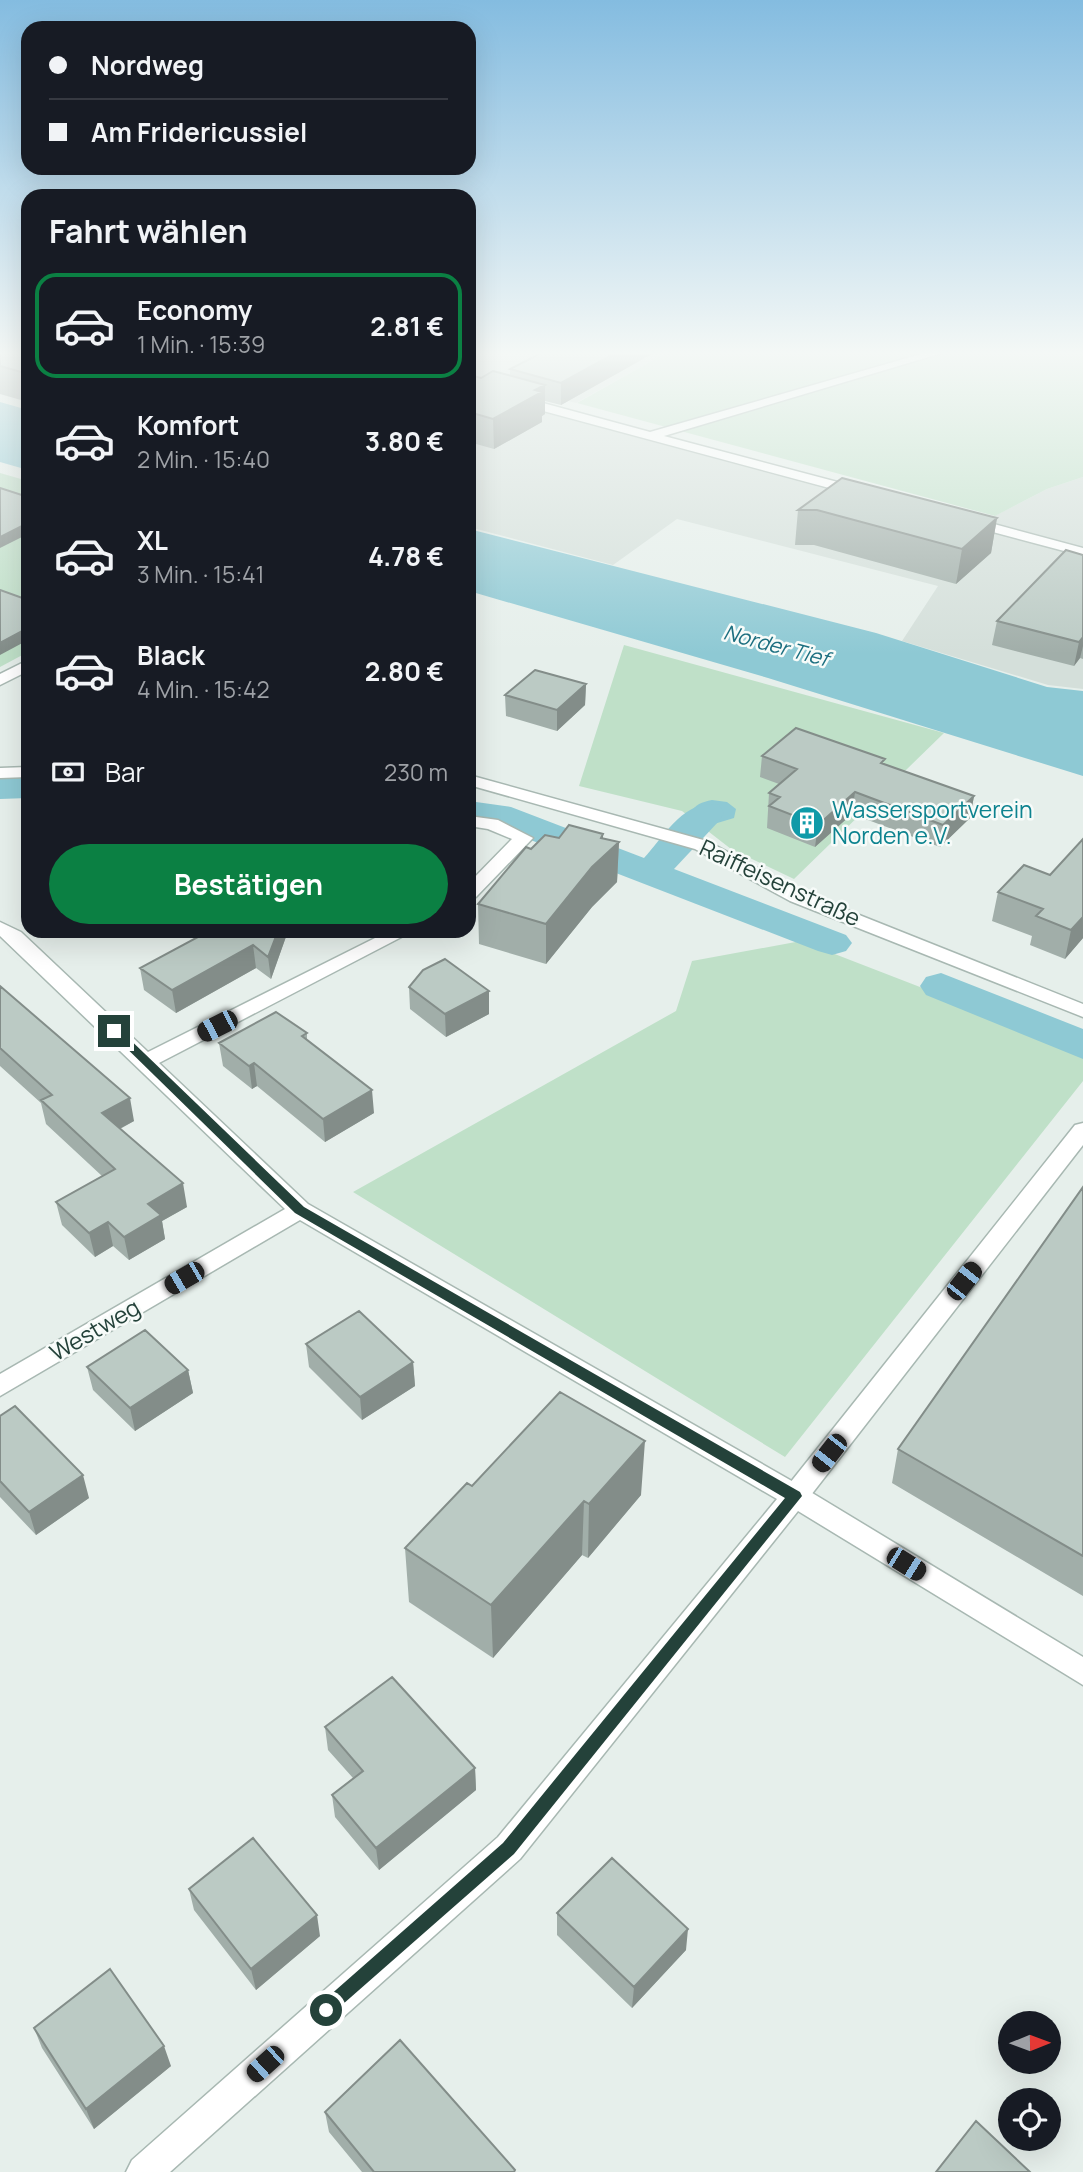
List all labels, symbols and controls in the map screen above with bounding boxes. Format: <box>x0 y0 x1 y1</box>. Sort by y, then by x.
text: Nordweg <box>91 47 204 83</box>
text: Am Fridericussiel <box>91 114 307 150</box>
text: Fahrt wählen <box>49 209 248 253</box>
text: Economy <box>137 292 252 328</box>
icon: car <box>53 294 116 357</box>
text: 2.81 € <box>370 308 444 344</box>
text: 1 Min. · 15:39 <box>137 328 265 360</box>
text: Komfort <box>137 407 239 443</box>
icon: car <box>53 409 116 472</box>
text: 3.80 € <box>365 423 444 459</box>
text: 2 Min. · 15:40 <box>137 443 270 475</box>
text: XL <box>137 522 168 558</box>
icon: car <box>53 524 116 587</box>
text: 4.78 € <box>368 538 444 574</box>
text: 3 Min. · 15:41 <box>137 558 265 590</box>
water label: Norder Tief <box>721 618 836 674</box>
text: Black <box>137 637 205 673</box>
icon: car <box>53 639 116 702</box>
text: 2.80 € <box>365 653 444 689</box>
text: 4 Min. · 15:42 <box>137 673 270 705</box>
icon: cash <box>49 753 87 791</box>
text: Bar <box>105 754 145 790</box>
text: 230 m <box>384 756 448 788</box>
place label: Wassersportverein Norden e.V. <box>832 793 1033 851</box>
building icon: Wassersportverein Norden e.V. <box>788 804 826 842</box>
street label: Raiffeisenstraße <box>695 831 866 933</box>
button: Bestätigen <box>49 844 448 924</box>
car <box>194 1007 241 1045</box>
route end <box>98 1015 130 1047</box>
car <box>161 1258 208 1298</box>
car <box>943 1258 986 1304</box>
street label: Westweg <box>44 1290 145 1368</box>
car <box>808 1430 851 1476</box>
car <box>883 1544 930 1584</box>
route start <box>310 1994 342 2026</box>
north arrow <box>998 2011 1060 2074</box>
map controls <box>998 2011 1061 2151</box>
car <box>243 2042 288 2086</box>
button: locate <box>998 2088 1061 2151</box>

